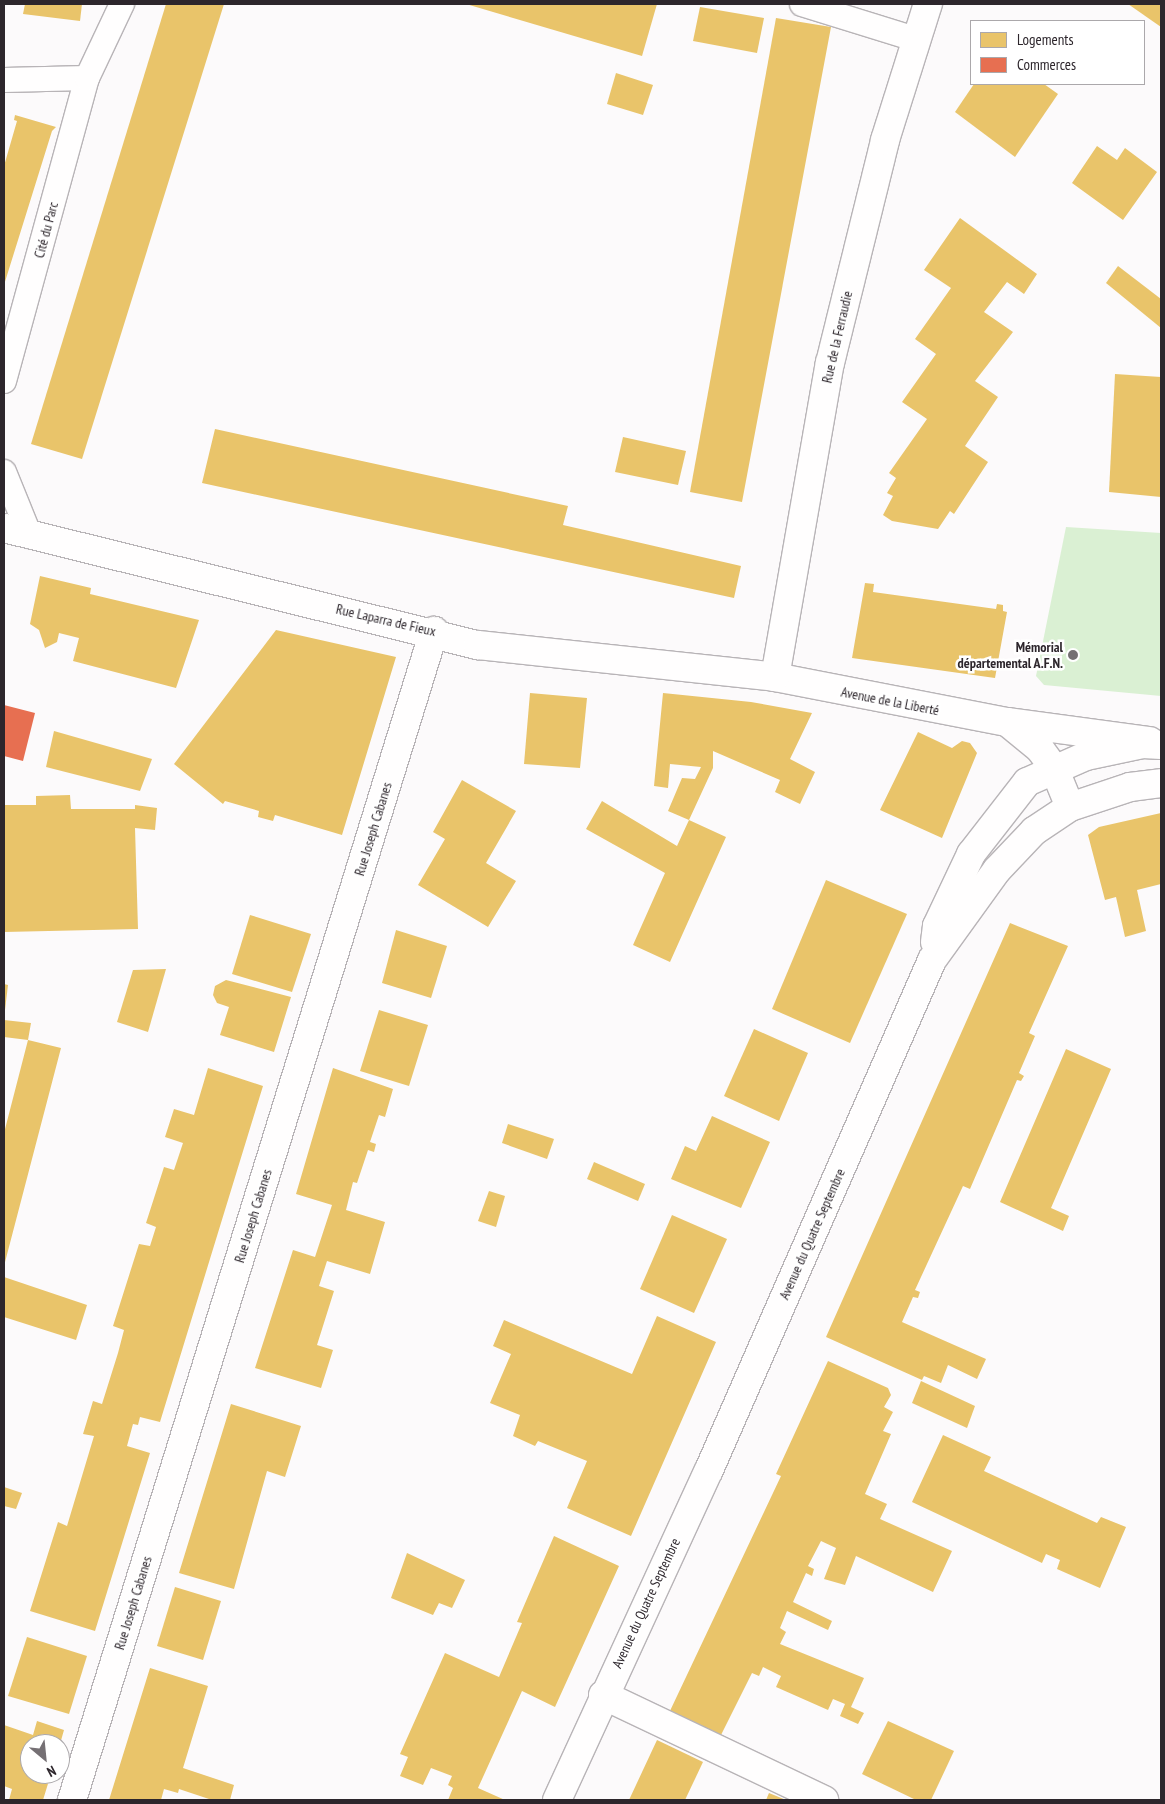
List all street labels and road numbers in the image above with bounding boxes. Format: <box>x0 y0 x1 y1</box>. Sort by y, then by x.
street label: Cité du Parc <box>30 200 62 260</box>
street label: Rue de la Ferraudie <box>818 289 856 385</box>
street label: Rue Laparra de Fieux <box>334 600 438 640</box>
street label: Avenue de la Liberté <box>840 683 940 719</box>
street label: Rue Joseph Cabanes <box>351 780 395 878</box>
street label: Avenue du Quatre Septembre <box>776 1166 848 1302</box>
street label: Rue Joseph Cabanes <box>231 1167 275 1265</box>
street label: Avenue du Quatre Septembre <box>608 1535 684 1671</box>
street label: Rue Joseph Cabanes <box>111 1554 155 1652</box>

